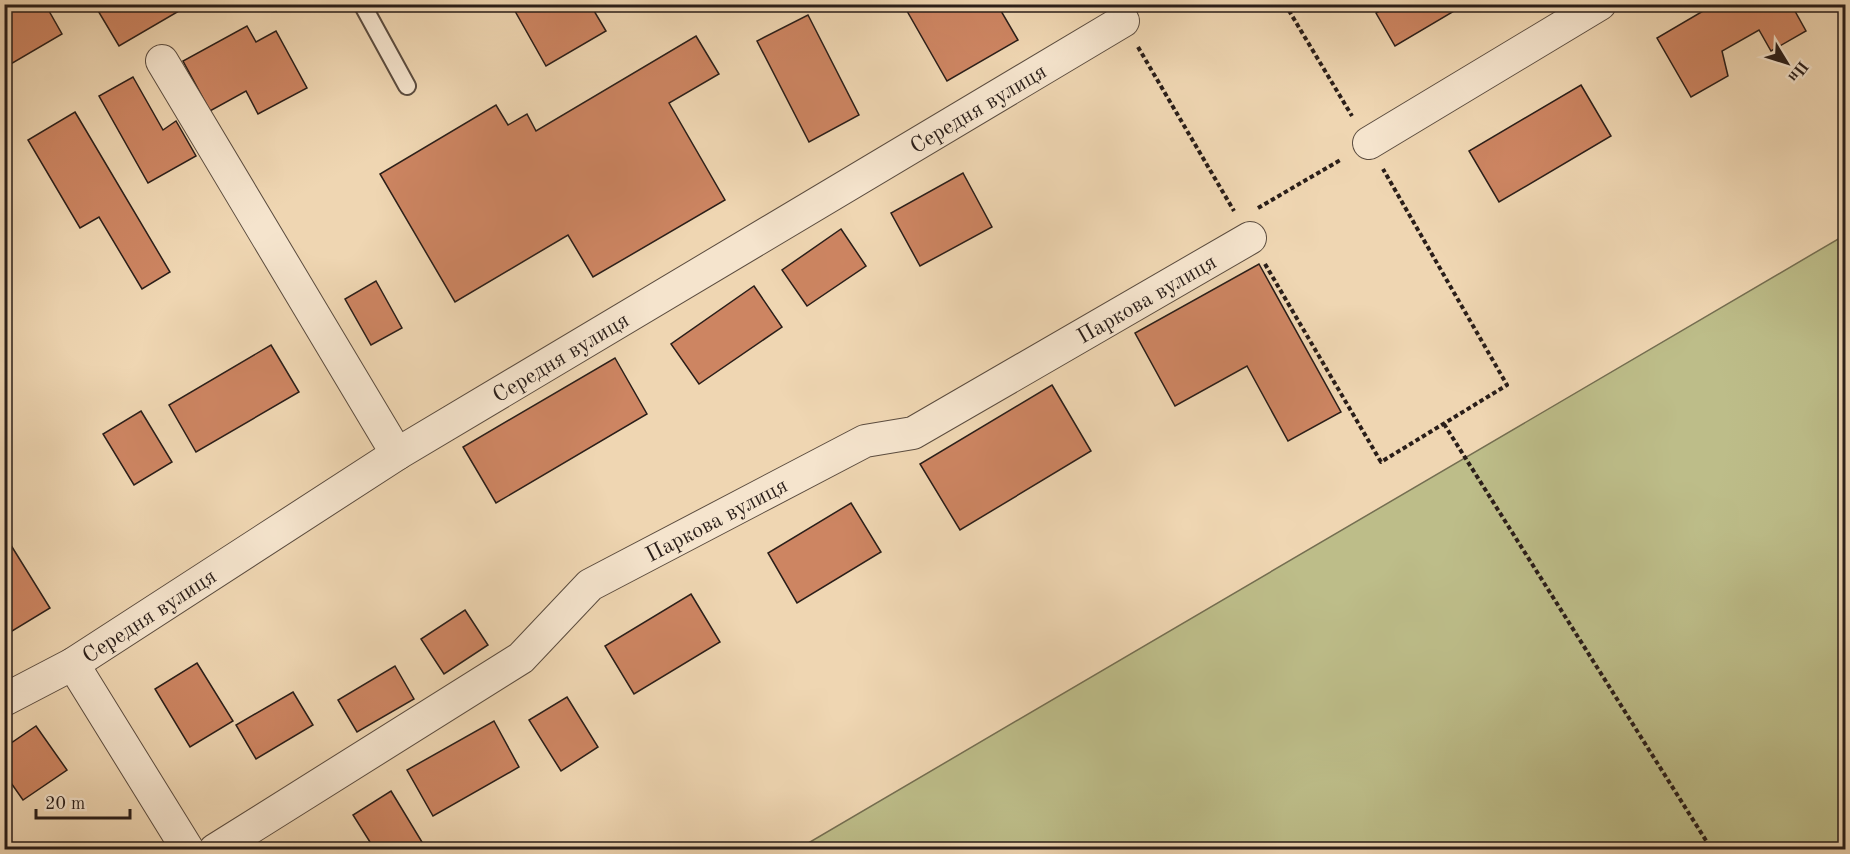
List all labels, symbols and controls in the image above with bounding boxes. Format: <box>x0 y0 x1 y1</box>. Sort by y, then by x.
north arrow <box>1757 33 1817 93</box>
text: Пн <box>1784 57 1810 85</box>
street label: Середня вулиця <box>907 60 1051 158</box>
street label: Паркова вулиця <box>1074 251 1220 349</box>
street label: Середня вулиця <box>489 309 633 407</box>
street label: Паркова вулиця <box>643 475 791 567</box>
street label: Середня вулиця <box>79 565 220 668</box>
scale bar <box>36 782 130 820</box>
text: 20 m <box>45 795 85 813</box>

